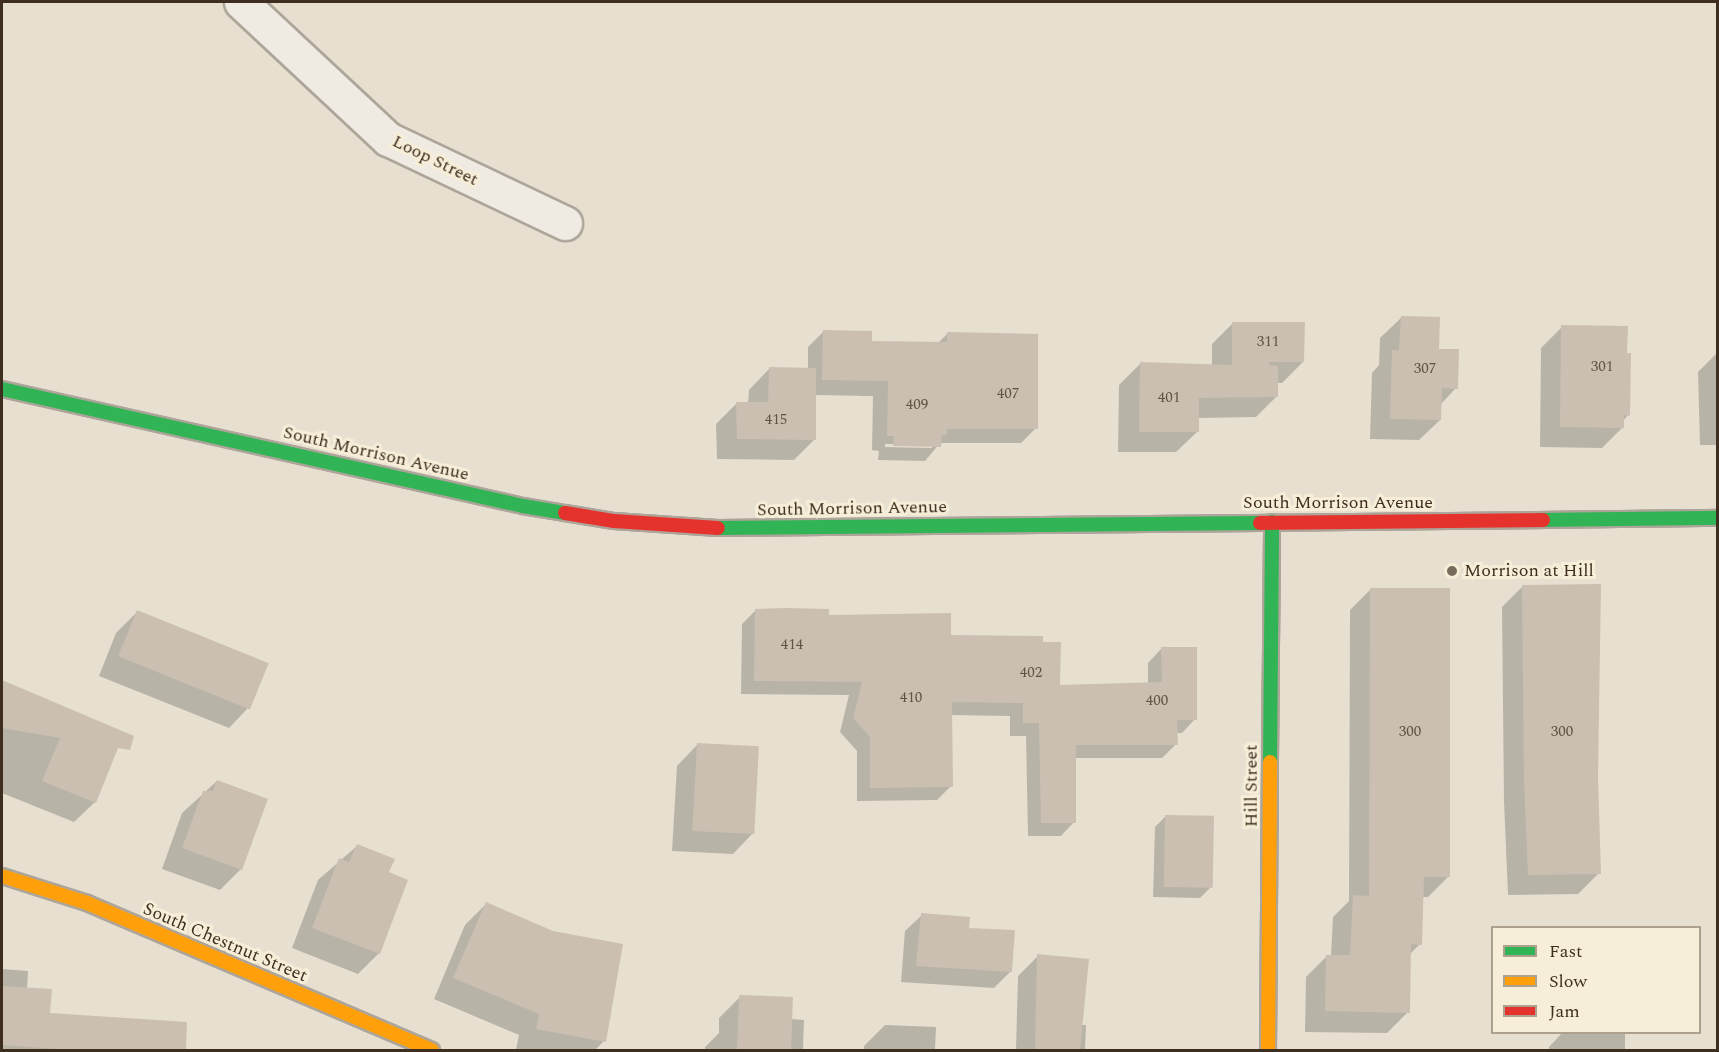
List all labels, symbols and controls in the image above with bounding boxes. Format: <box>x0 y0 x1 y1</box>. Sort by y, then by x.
street label: Loop Street <box>389 131 481 191</box>
house number: 311 <box>1257 333 1279 351</box>
house number: 301 <box>1591 358 1613 376</box>
house number: 307 <box>1414 360 1436 378</box>
house number: 407 <box>997 385 1019 403</box>
house number: 401 <box>1158 389 1180 407</box>
house number: 409 <box>906 396 928 414</box>
house number: 415 <box>765 411 787 429</box>
street label: South Morrison Avenue <box>281 422 471 486</box>
street label: South Morrison Avenue <box>1243 492 1433 514</box>
street label: South Morrison Avenue <box>757 497 947 521</box>
place label: Morrison at Hill <box>1464 560 1594 582</box>
marker: Morrison at Hill <box>1445 564 1459 578</box>
house number: 414 <box>781 636 803 654</box>
house number: 402 <box>1020 664 1042 682</box>
house number: 410 <box>900 689 922 707</box>
house number: 400 <box>1146 692 1168 710</box>
house number: 300 <box>1399 723 1421 741</box>
house number: 300 <box>1551 723 1573 741</box>
street label: Hill Street <box>1241 745 1263 827</box>
street label: South Chestnut Street <box>140 899 310 987</box>
legend <box>1491 926 1701 1034</box>
text: Fast <box>1549 938 1582 965</box>
text: Slow <box>1549 968 1587 995</box>
text: Jam <box>1549 998 1580 1025</box>

